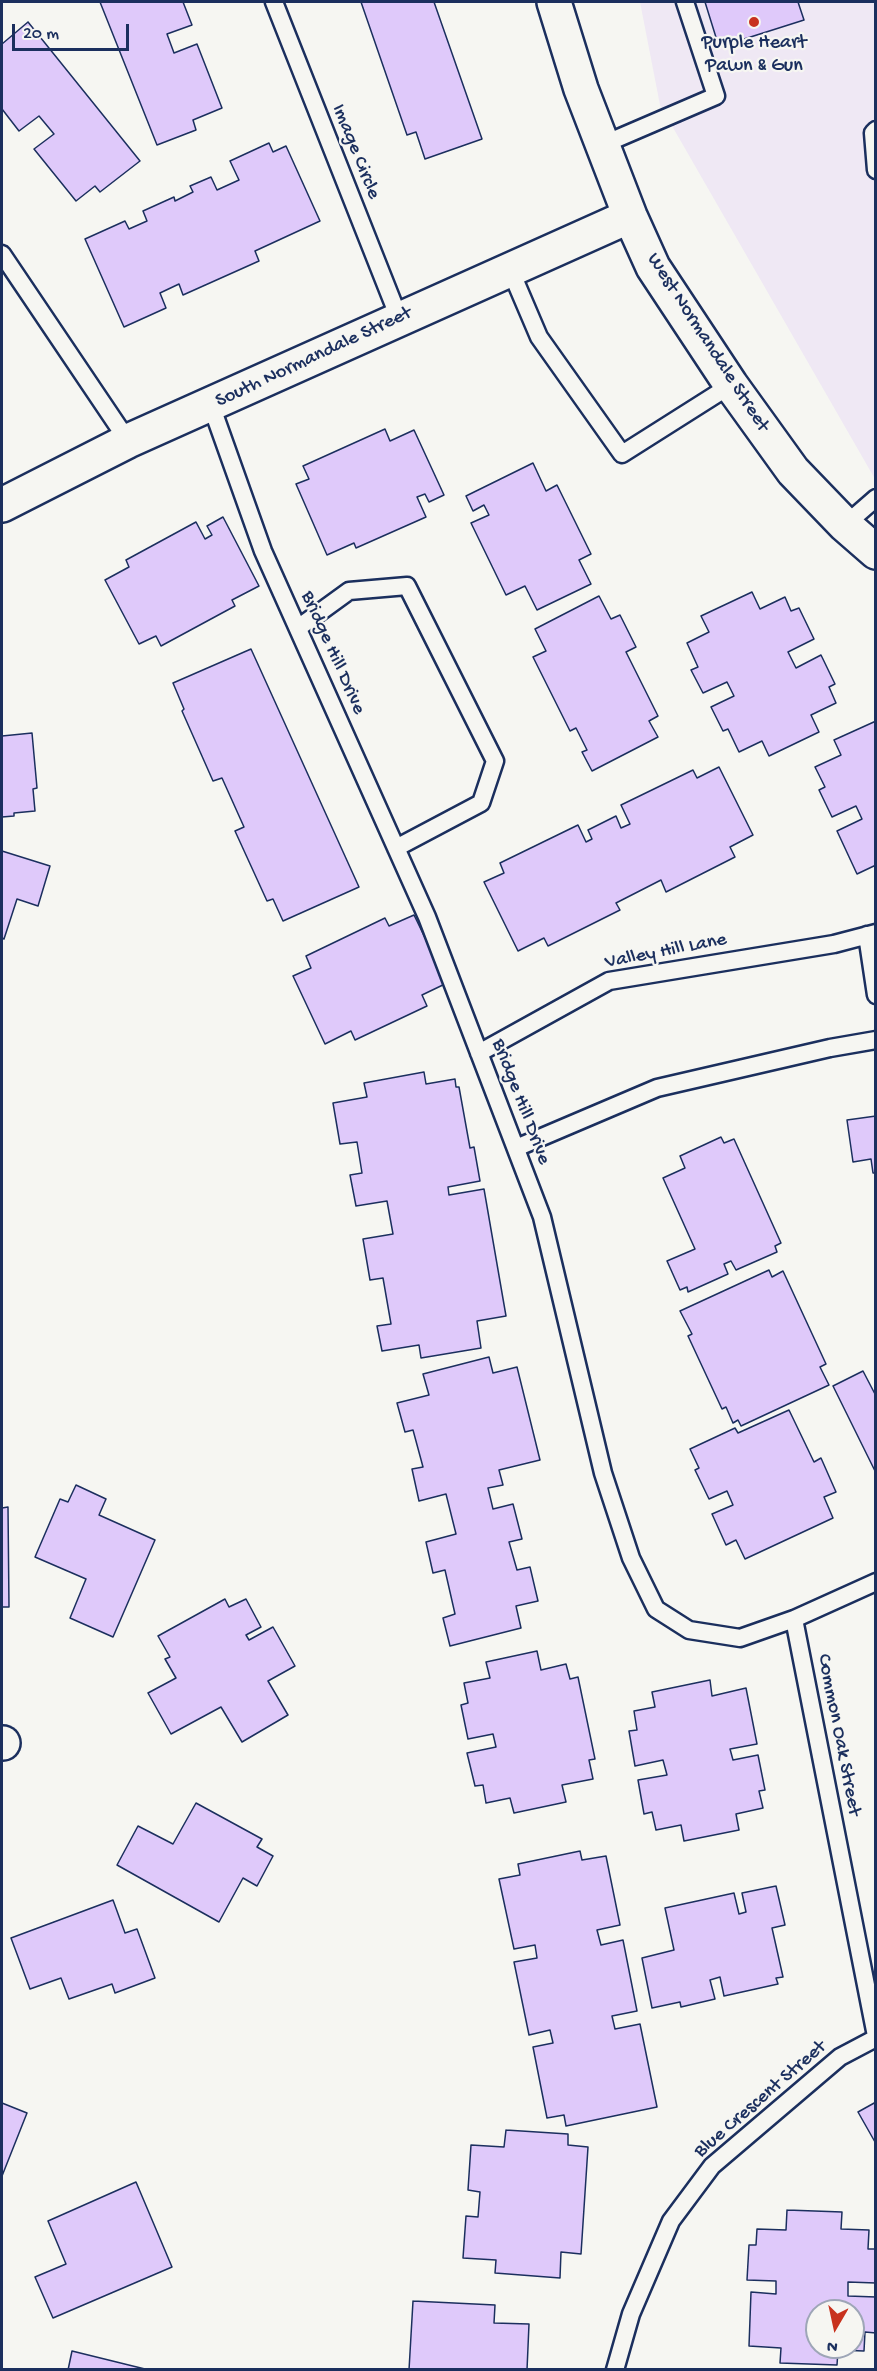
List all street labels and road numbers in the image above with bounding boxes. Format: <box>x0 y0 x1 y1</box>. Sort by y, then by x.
street label: Image Circle <box>325 101 385 203</box>
street label: West Normandale Street <box>640 249 774 437</box>
street label: South Normandale Street <box>212 302 416 414</box>
street label: Bridge Hill Drive <box>294 588 370 718</box>
street label: Valley Hill Lane <box>603 928 729 976</box>
street label: Bridge Hill Drive <box>485 1036 555 1168</box>
street label: Common Oak Street <box>811 1652 865 1818</box>
street label: Blue Crescent Street <box>690 2036 832 2164</box>

